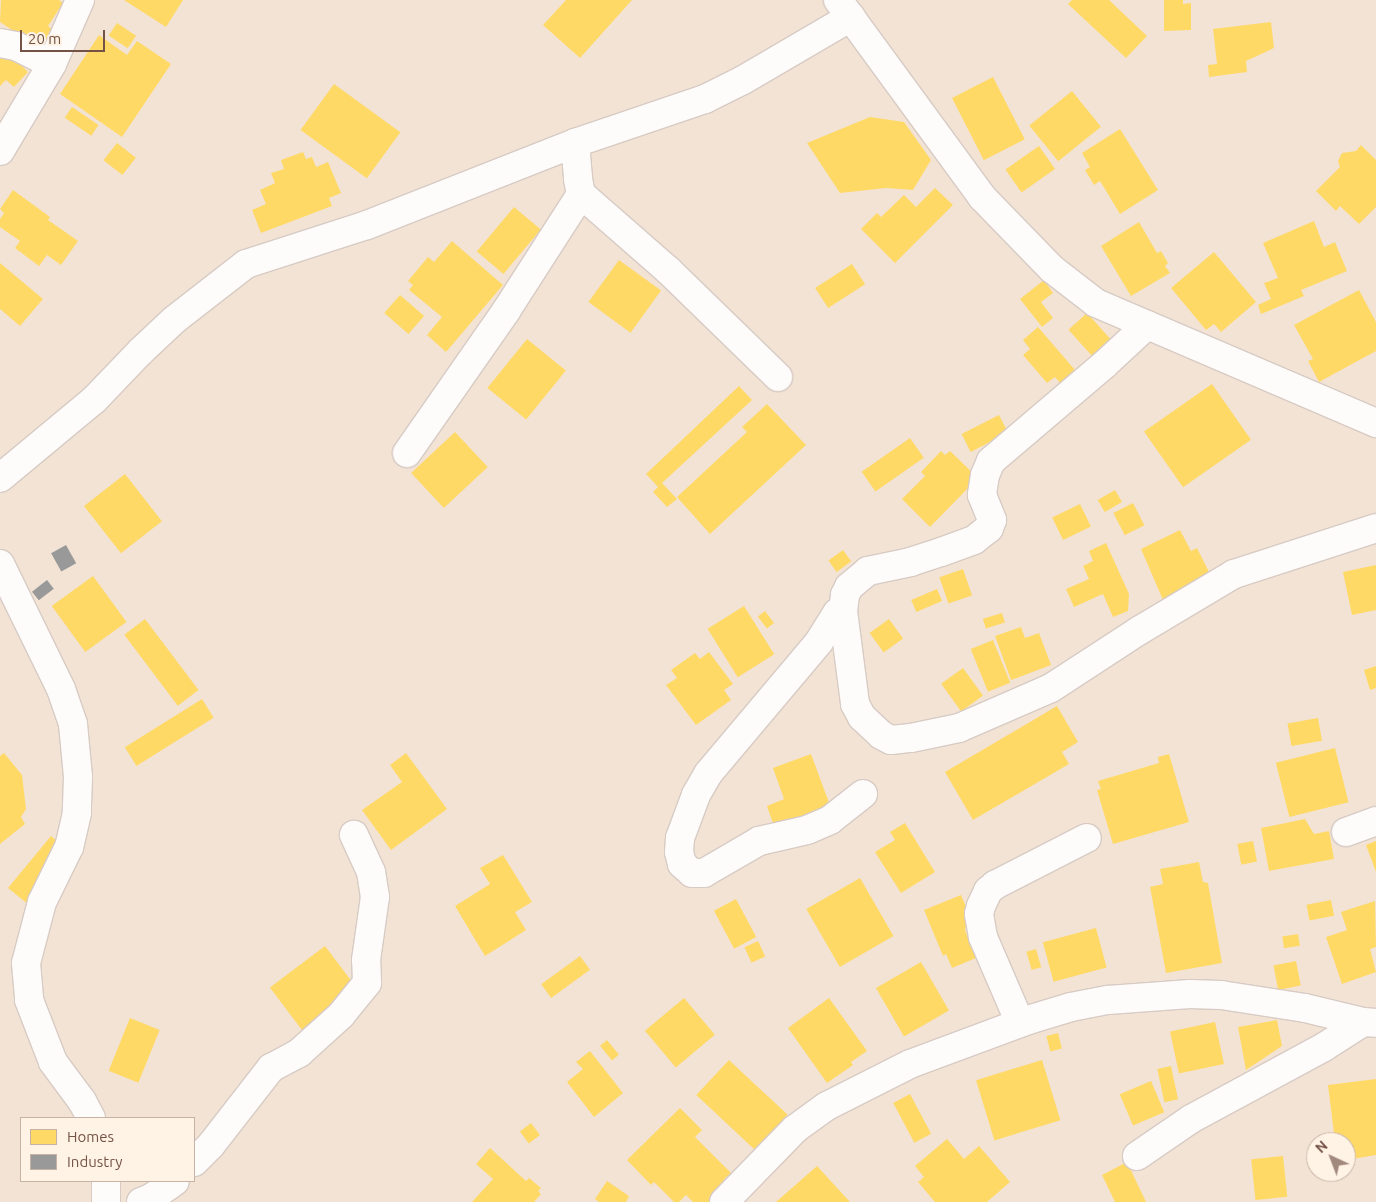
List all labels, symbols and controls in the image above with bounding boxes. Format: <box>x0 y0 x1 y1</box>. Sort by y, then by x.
scale bar <box>22 20 108 52</box>
text: 20 m <box>28 30 61 47</box>
legend <box>20 1117 195 1182</box>
text: Homes <box>67 1128 114 1145</box>
north arrow <box>1306 1132 1356 1182</box>
text: N <box>1312 1137 1331 1156</box>
text: Industry <box>67 1153 122 1170</box>

